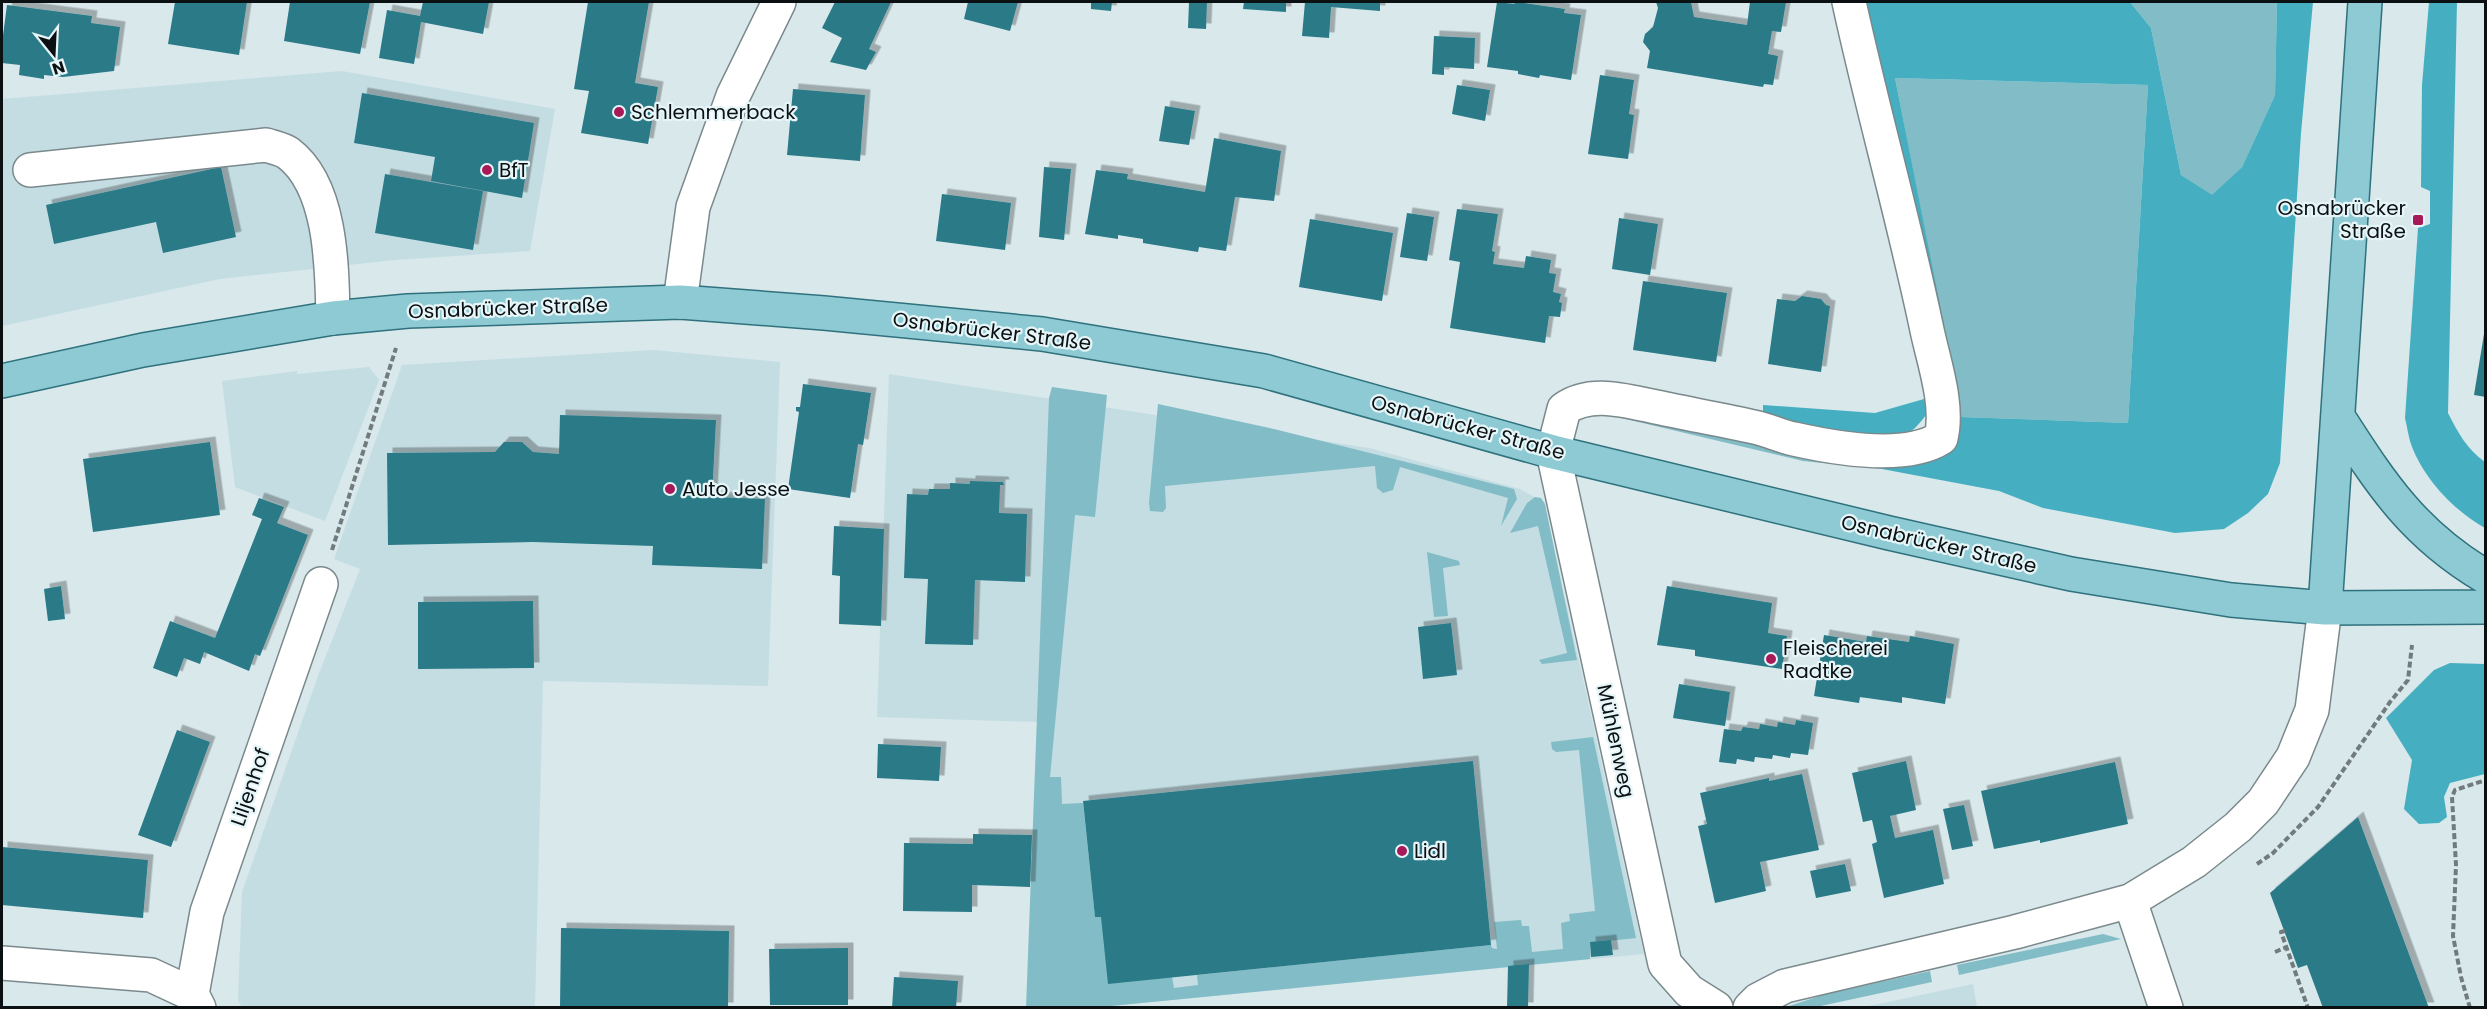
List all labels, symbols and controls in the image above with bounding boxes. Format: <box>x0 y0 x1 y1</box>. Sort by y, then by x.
north arrow <box>24 24 84 84</box>
text: N <box>49 55 68 81</box>
place label: Schlemmerback <box>631 98 796 126</box>
marker: Schlemmerback <box>612 105 626 119</box>
place label: BfT <box>499 156 529 184</box>
marker: BfT <box>480 163 494 177</box>
place label: Osnabrücker Straße <box>2277 194 2406 245</box>
marker: Osnabrücker Straße <box>2411 213 2425 227</box>
street label: Osnabrücker Straße <box>408 291 608 325</box>
street label: Osnabrücker Straße <box>891 305 1093 357</box>
street label: Osnabrücker Straße <box>1368 388 1568 466</box>
place label: Auto Jesse <box>682 475 790 503</box>
marker: Auto Jesse <box>663 482 677 496</box>
street label: Osnabrücker Straße <box>1838 508 2040 580</box>
place label: Fleischerei Radtke <box>1783 634 1888 685</box>
marker: Fleischerei Radtke <box>1764 652 1778 666</box>
street label: Mühlenweg <box>1590 682 1642 800</box>
street label: Liljenhof <box>224 744 276 830</box>
place label: Lidl <box>1414 837 1446 865</box>
marker: Lidl <box>1395 844 1409 858</box>

